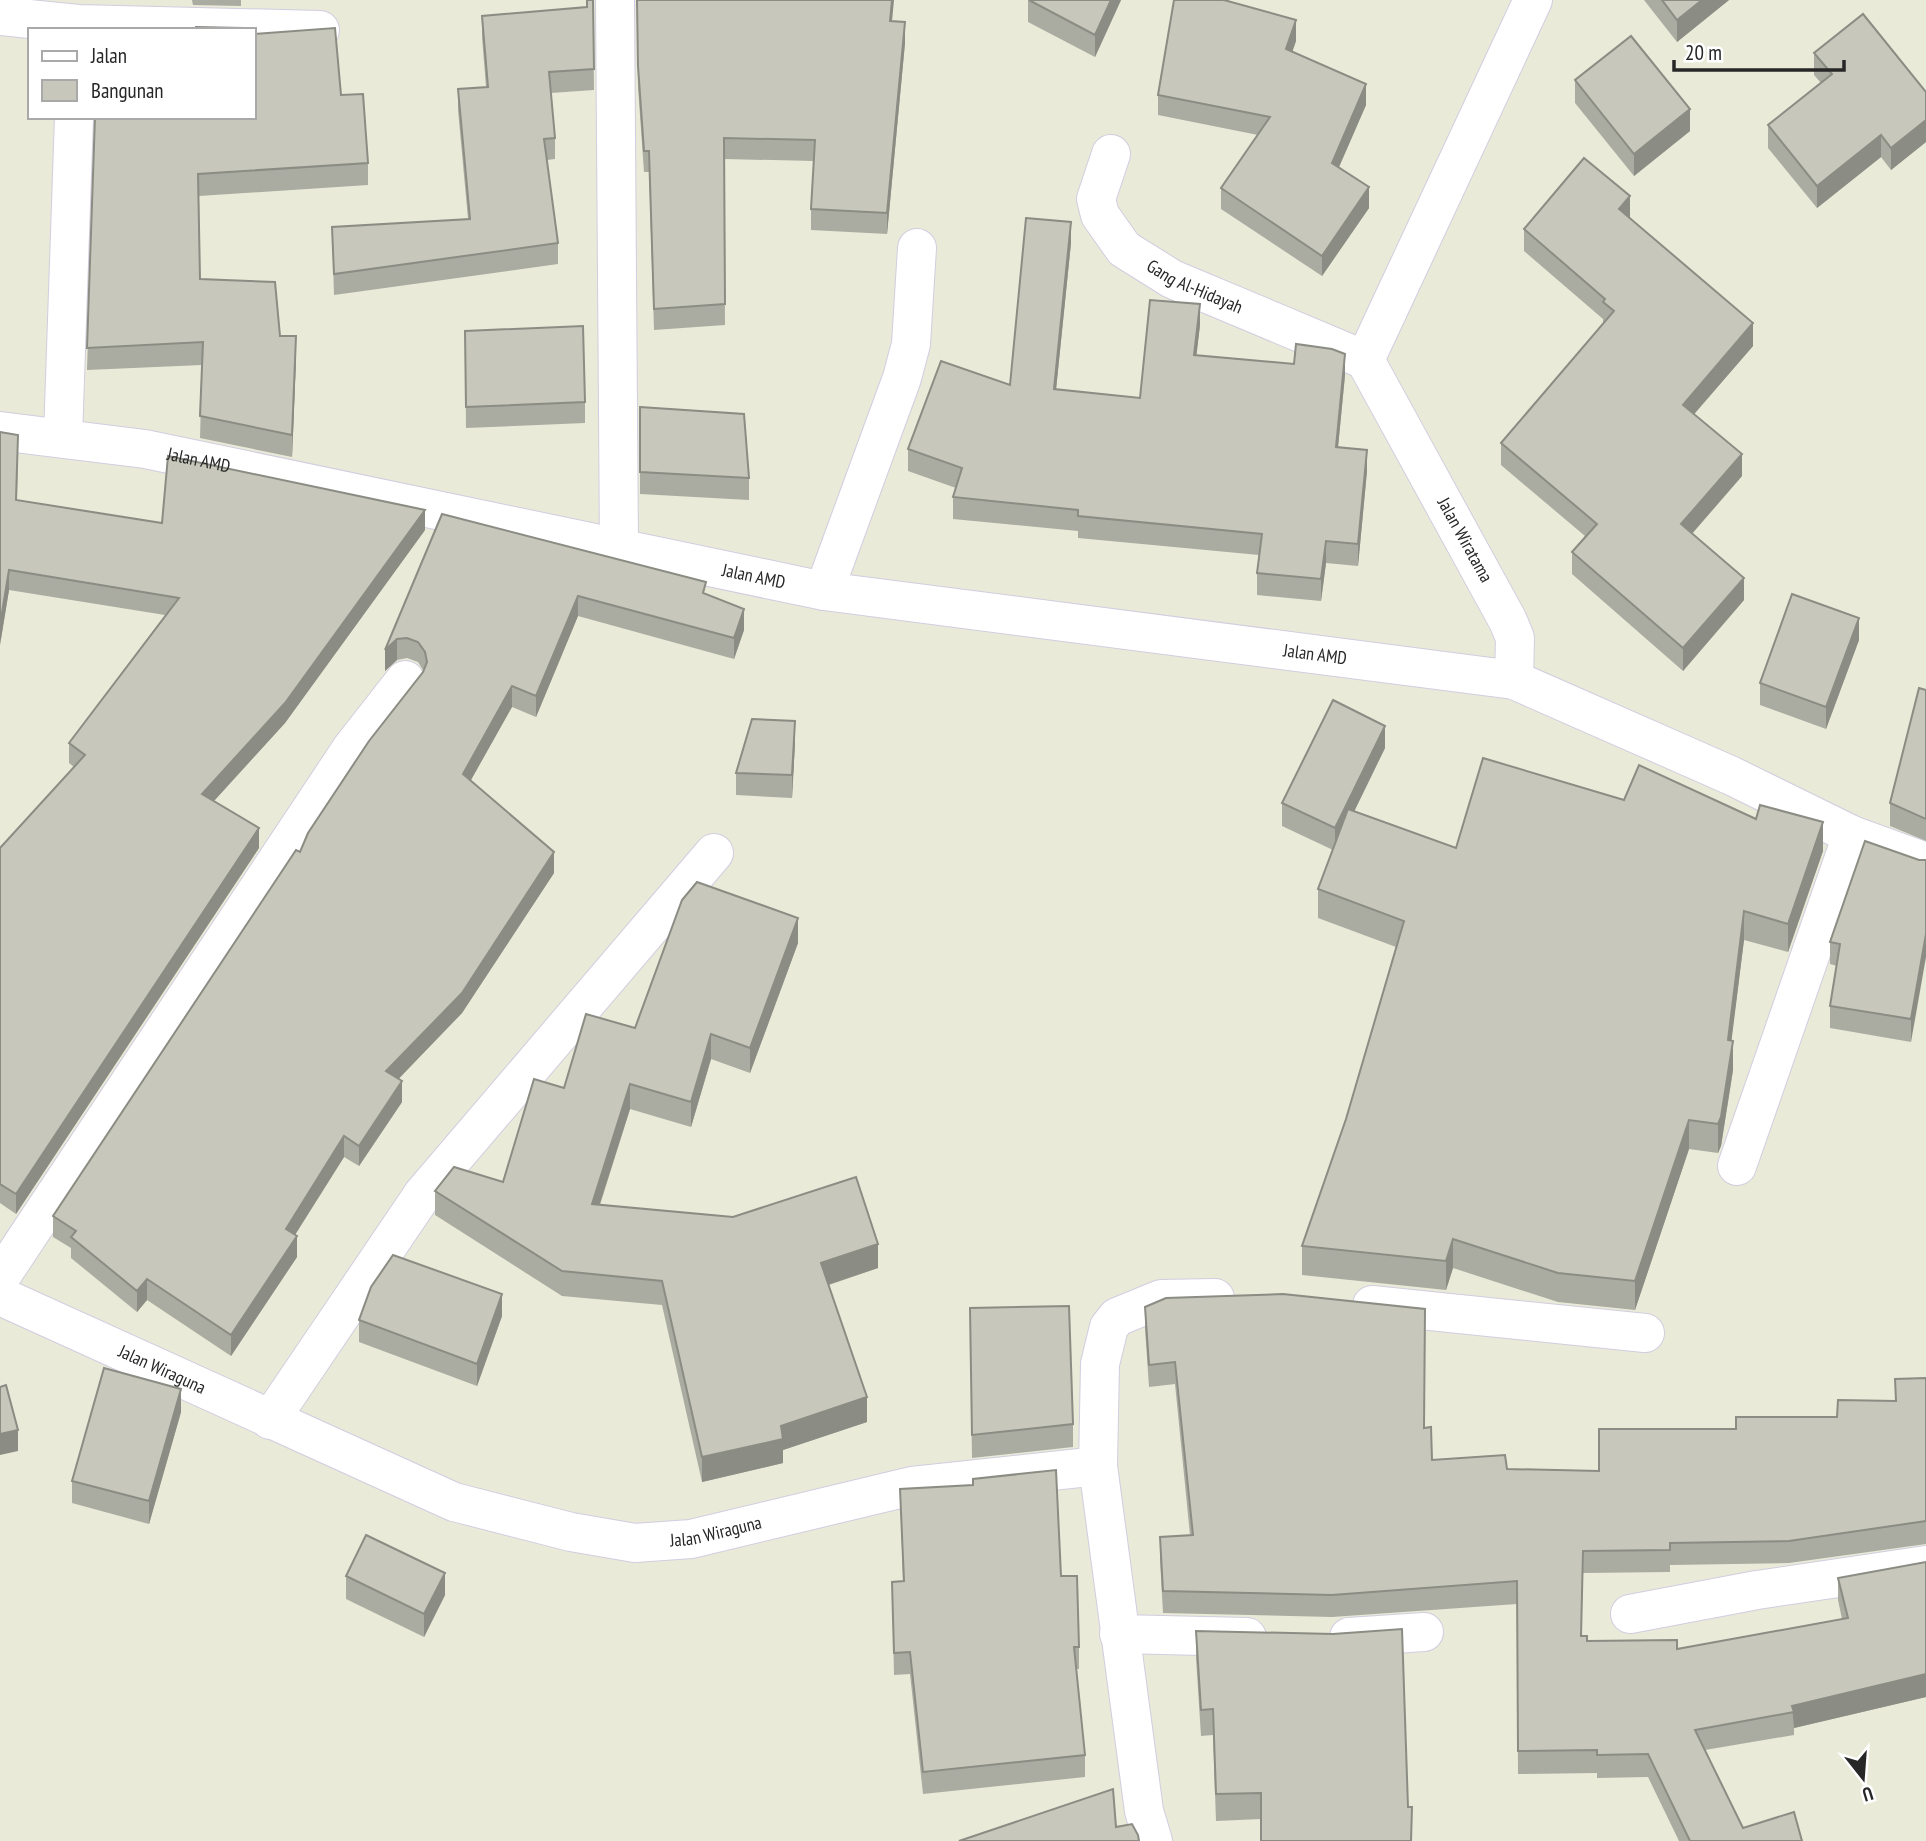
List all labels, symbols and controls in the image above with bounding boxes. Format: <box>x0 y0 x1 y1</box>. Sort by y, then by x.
legend <box>28 28 256 119</box>
scale bar <box>1674 28 1844 72</box>
text: 20 m <box>1685 39 1722 66</box>
text: Jalan <box>90 42 127 69</box>
text: Bangunan <box>91 77 164 104</box>
street label: Gang Al-Hidayah <box>1142 254 1246 318</box>
street label: Jalan AMD <box>164 442 232 478</box>
street label: Jalan Wiratama <box>1432 492 1498 586</box>
street label: Jalan AMD <box>719 558 787 594</box>
street label: Jalan AMD <box>1281 638 1348 669</box>
street label: Jalan Wiraguna <box>114 1339 210 1399</box>
street label: Jalan Wiraguna <box>668 1510 764 1552</box>
north arrow <box>1828 1743 1898 1813</box>
text: U <box>1860 1781 1876 1807</box>

